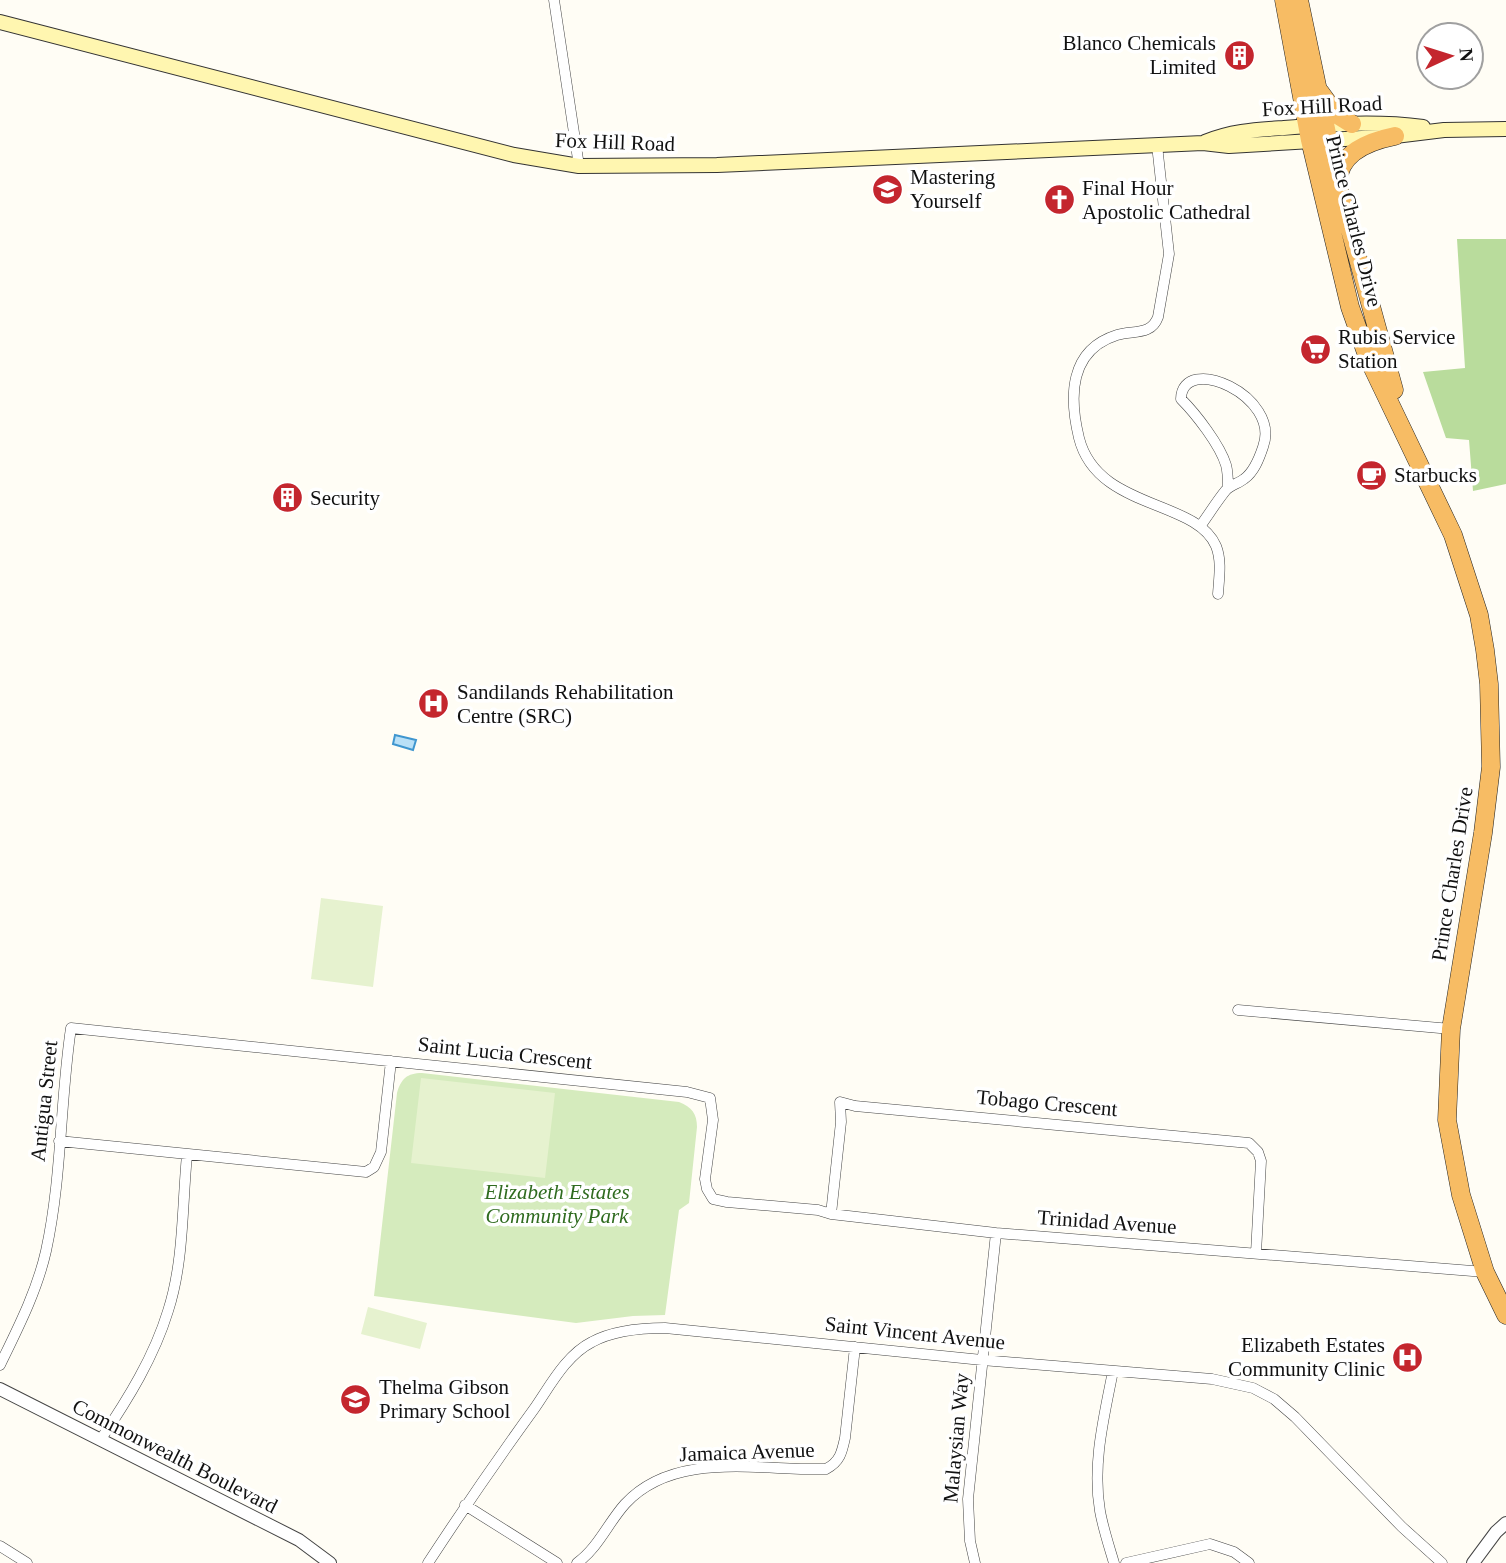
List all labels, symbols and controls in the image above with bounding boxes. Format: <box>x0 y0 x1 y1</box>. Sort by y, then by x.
north arrow <box>1415 21 1485 91</box>
place label: Blanco Chemicals Limited <box>1063 31 1216 79</box>
building icon: Blanco Chemicals Limited <box>1222 38 1256 72</box>
text: N <box>1456 47 1477 63</box>
street label: Fox Hill Road <box>1261 91 1383 121</box>
street label: Fox Hill Road <box>555 128 676 156</box>
street label: Prince Charles Drive <box>1321 133 1387 309</box>
place label: Mastering Yourself <box>910 165 996 213</box>
school or university icon: Mastering Yourself <box>870 172 904 206</box>
place label: Final Hour Apostolic Cathedral <box>1082 176 1251 224</box>
church icon: Final Hour Apostolic Cathedral <box>1042 183 1076 217</box>
place label: Rubis Service Station <box>1338 325 1455 373</box>
supermarket icon: Rubis Service Station <box>1298 332 1332 366</box>
cafe icon: Starbucks <box>1354 458 1388 492</box>
place label: Starbucks <box>1394 463 1477 487</box>
building icon: Security <box>270 481 304 515</box>
place label: Security <box>310 486 380 510</box>
place label: Sandilands Rehabilitation Centre (SRC) <box>457 680 674 728</box>
hospital icon: Sandilands Rehabilitation Centre (SRC) <box>417 687 451 721</box>
street label: Prince Charles Drive <box>1426 785 1478 963</box>
street label: Saint Lucia Crescent <box>417 1032 593 1074</box>
street label: Antigua Street <box>26 1039 62 1163</box>
street label: Tobago Crescent <box>976 1085 1119 1121</box>
park label: Elizabeth Estates Community Park <box>483 1180 630 1228</box>
street label: Trinidad Avenue <box>1037 1205 1177 1239</box>
street label: Saint Vincent Avenue <box>824 1312 1006 1354</box>
place label: Elizabeth Estates Community Clinic <box>1228 1333 1385 1381</box>
hospital icon: Elizabeth Estates Community Clinic <box>1391 1340 1425 1374</box>
street label: Malaysian Way <box>938 1372 974 1504</box>
place label: Thelma Gibson Primary School <box>379 1375 510 1423</box>
school or university icon: Thelma Gibson Primary School <box>339 1382 373 1416</box>
street label: Commonwealth Boulevard <box>68 1394 282 1518</box>
street label: Jamaica Avenue <box>679 1438 815 1466</box>

